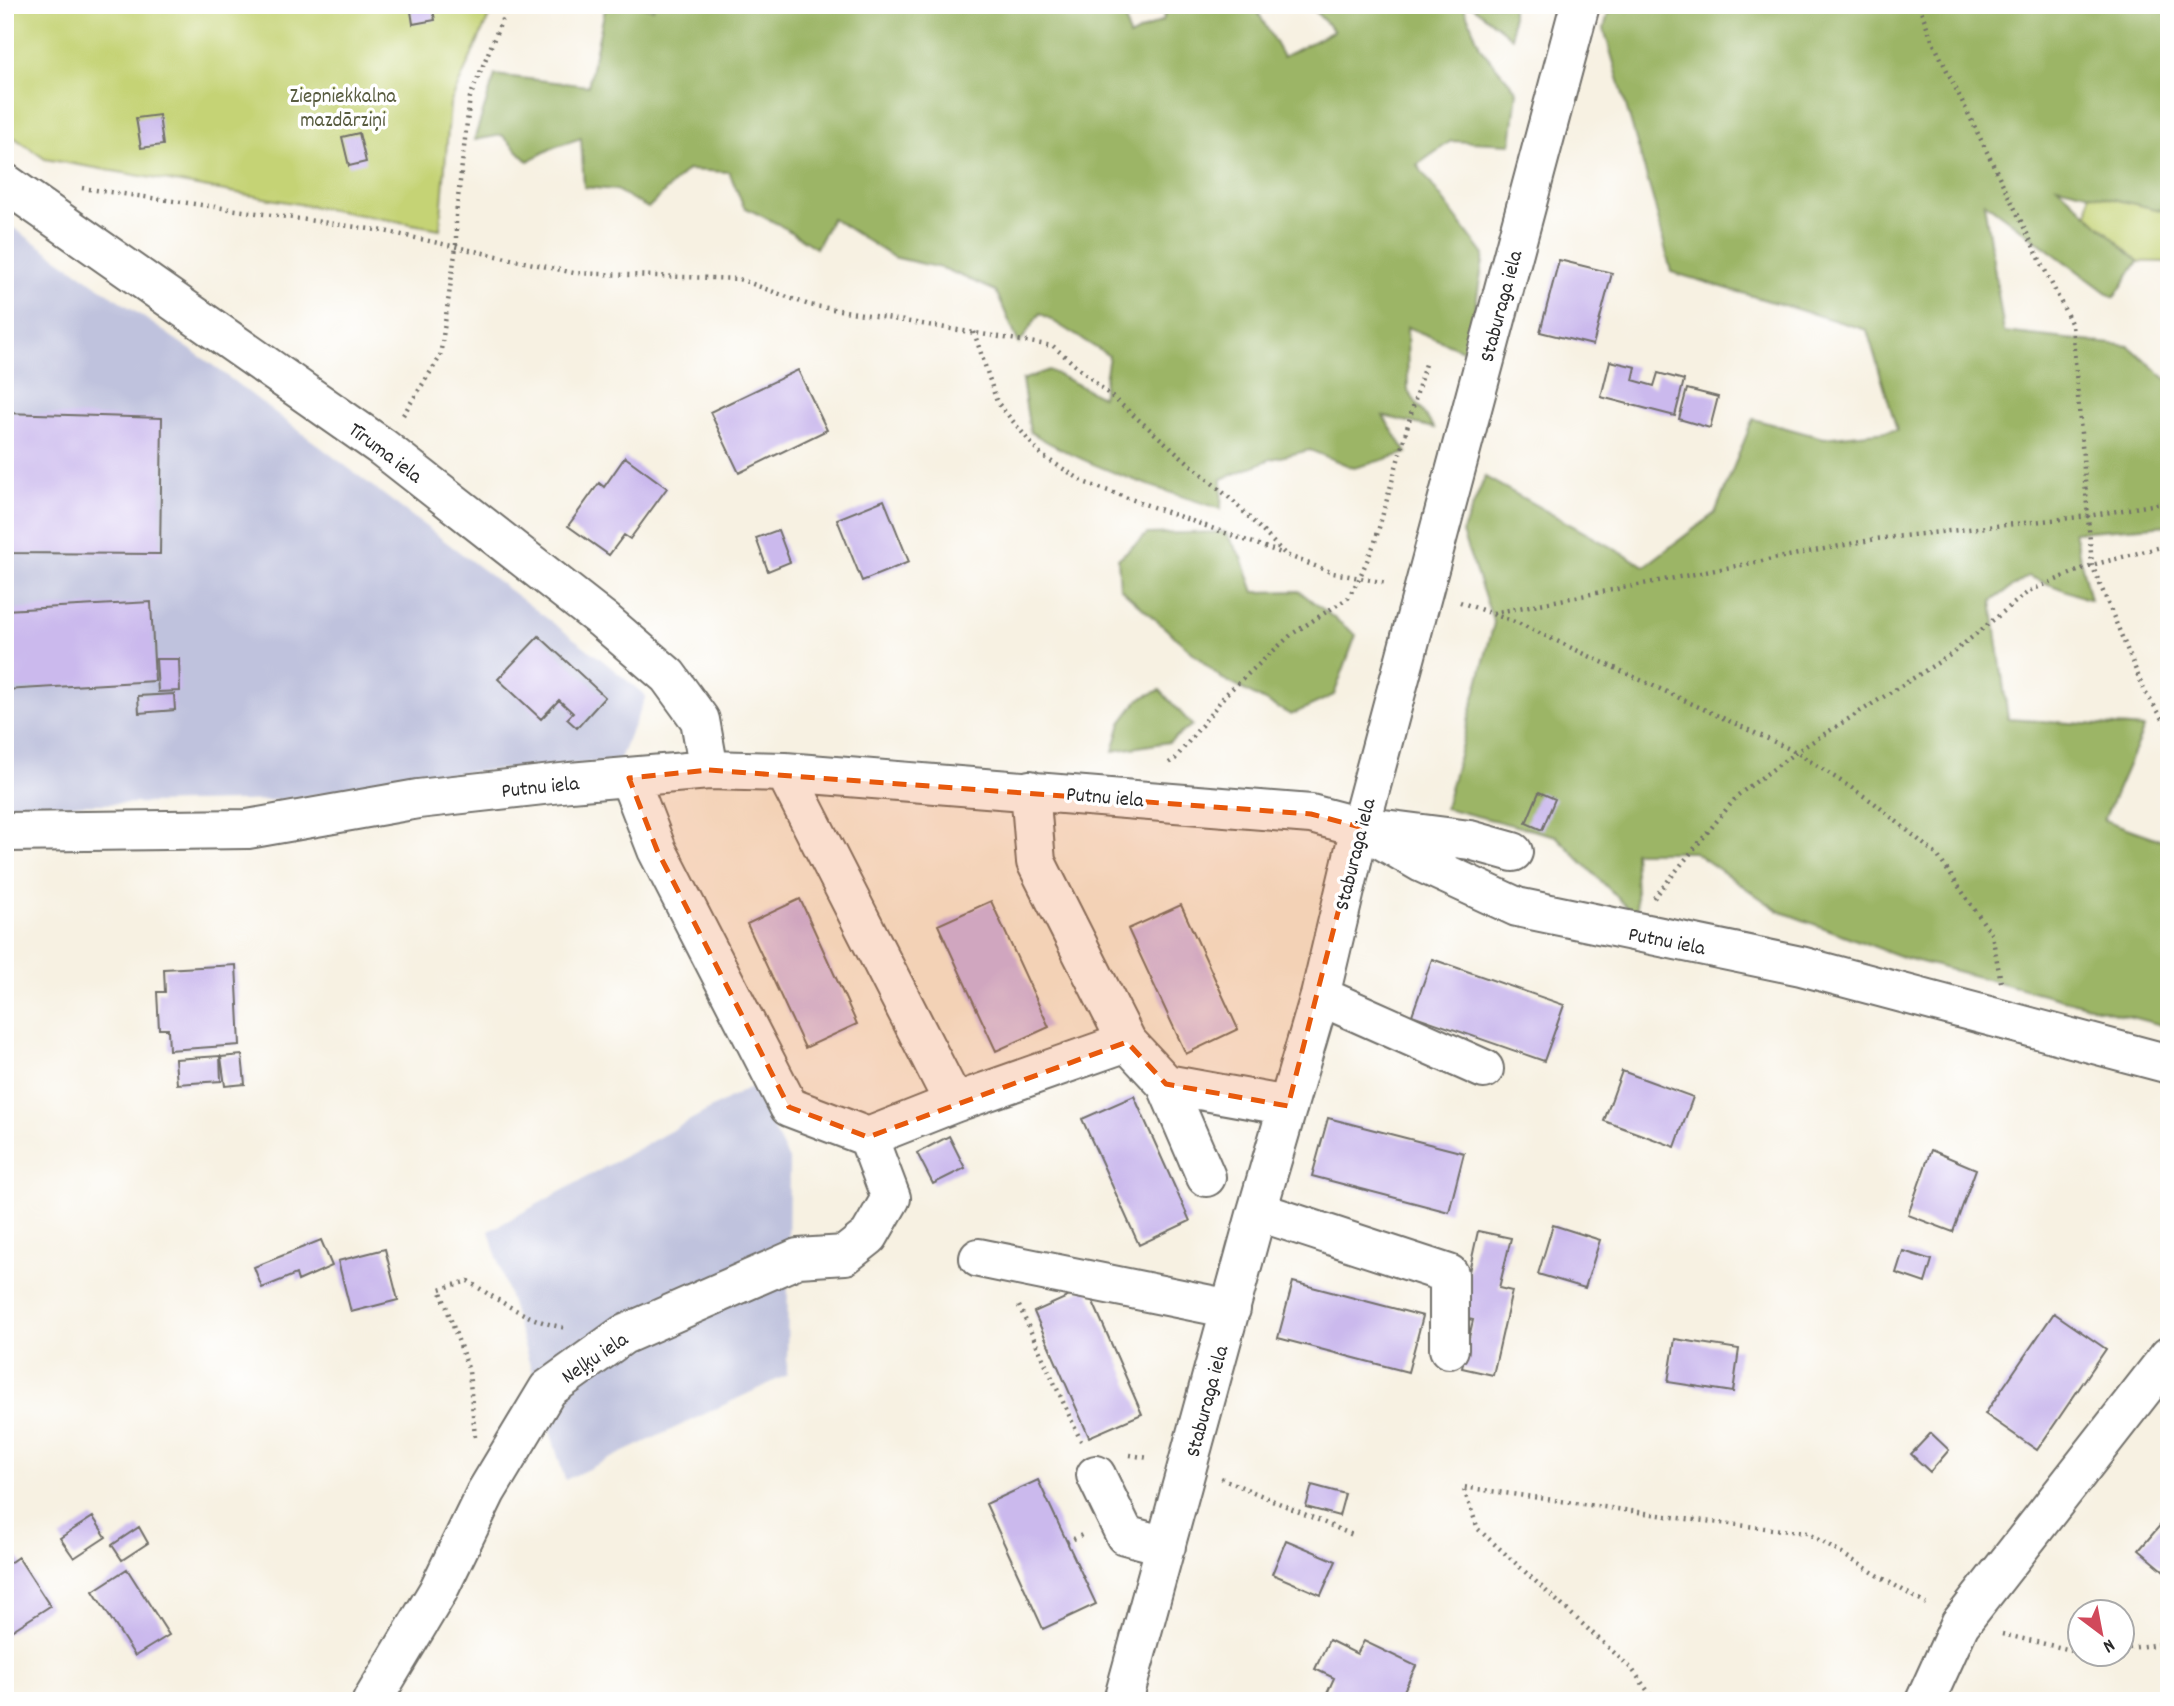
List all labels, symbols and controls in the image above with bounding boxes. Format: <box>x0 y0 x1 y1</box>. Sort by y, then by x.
park label: Ziepniekkalna mazdārziņi <box>290 83 397 137</box>
street label: Staburaga iela <box>1474 247 1532 366</box>
street label: Tīruma iela <box>341 417 429 493</box>
street label: Putnu iela <box>500 770 582 808</box>
street label: Putnu iela <box>1065 781 1146 817</box>
street label: Staburaga iela <box>1329 794 1386 914</box>
street label: Putnu iela <box>1625 921 1709 965</box>
street label: Neļķu iela <box>556 1325 636 1393</box>
street label: Staburaga iela <box>1180 1342 1238 1461</box>
north arrow <box>2066 1598 2136 1668</box>
text: N <box>2097 1631 2119 1658</box>

